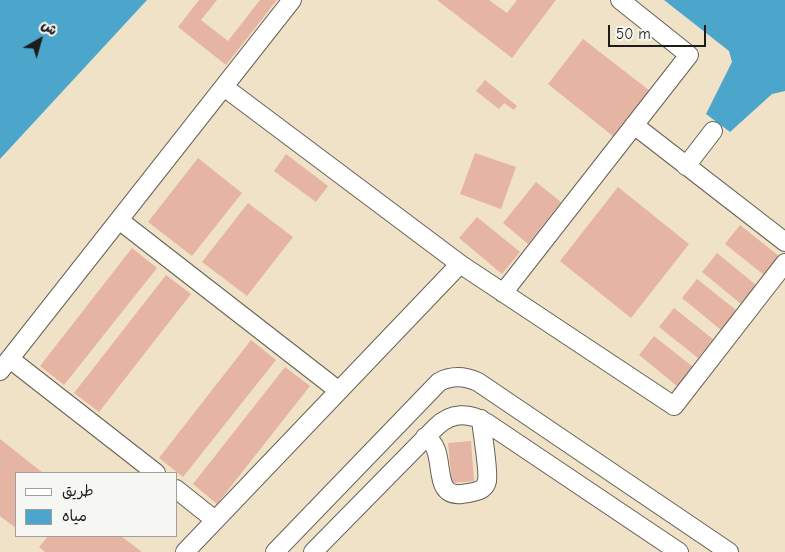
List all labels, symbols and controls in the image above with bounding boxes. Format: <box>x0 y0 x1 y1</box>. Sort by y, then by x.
north arrow <box>15 15 65 65</box>
scale bar <box>610 15 708 47</box>
text: ش <box>38 16 61 39</box>
text: 50 m <box>616 25 651 43</box>
legend <box>15 472 178 537</box>
text: طريق <box>62 482 94 500</box>
text: مياه <box>62 507 87 525</box>

